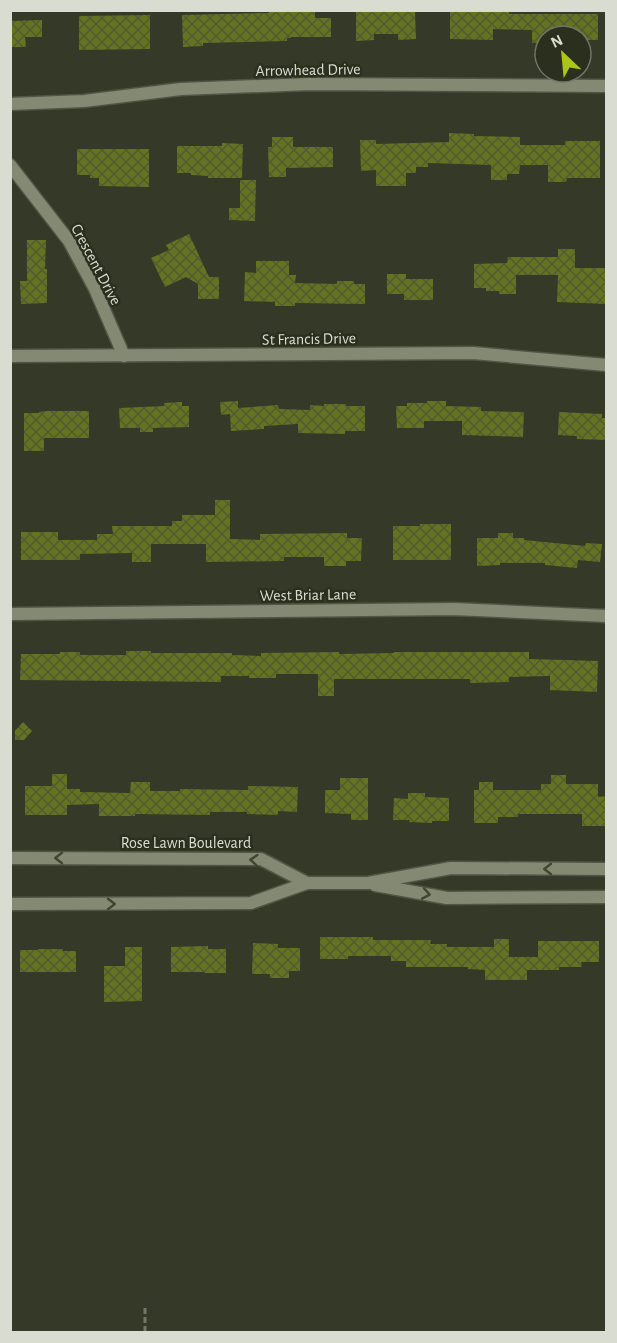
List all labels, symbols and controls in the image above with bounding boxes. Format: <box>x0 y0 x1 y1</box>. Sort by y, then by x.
north arrow <box>533 24 593 84</box>
text: N <box>548 32 565 51</box>
street label: Arrowhead Drive <box>255 61 361 79</box>
street label: Crescent Drive <box>68 221 124 308</box>
street label: St Francis Drive <box>262 330 356 348</box>
street label: West Briar Lane <box>260 586 356 604</box>
street label: Rose Lawn Boulevard <box>121 835 251 851</box>
one-way arrow <box>55 852 64 864</box>
one-way arrow <box>249 854 259 867</box>
one-way arrow <box>544 863 553 875</box>
one-way arrow <box>420 887 430 900</box>
one-way arrow <box>106 898 115 910</box>

